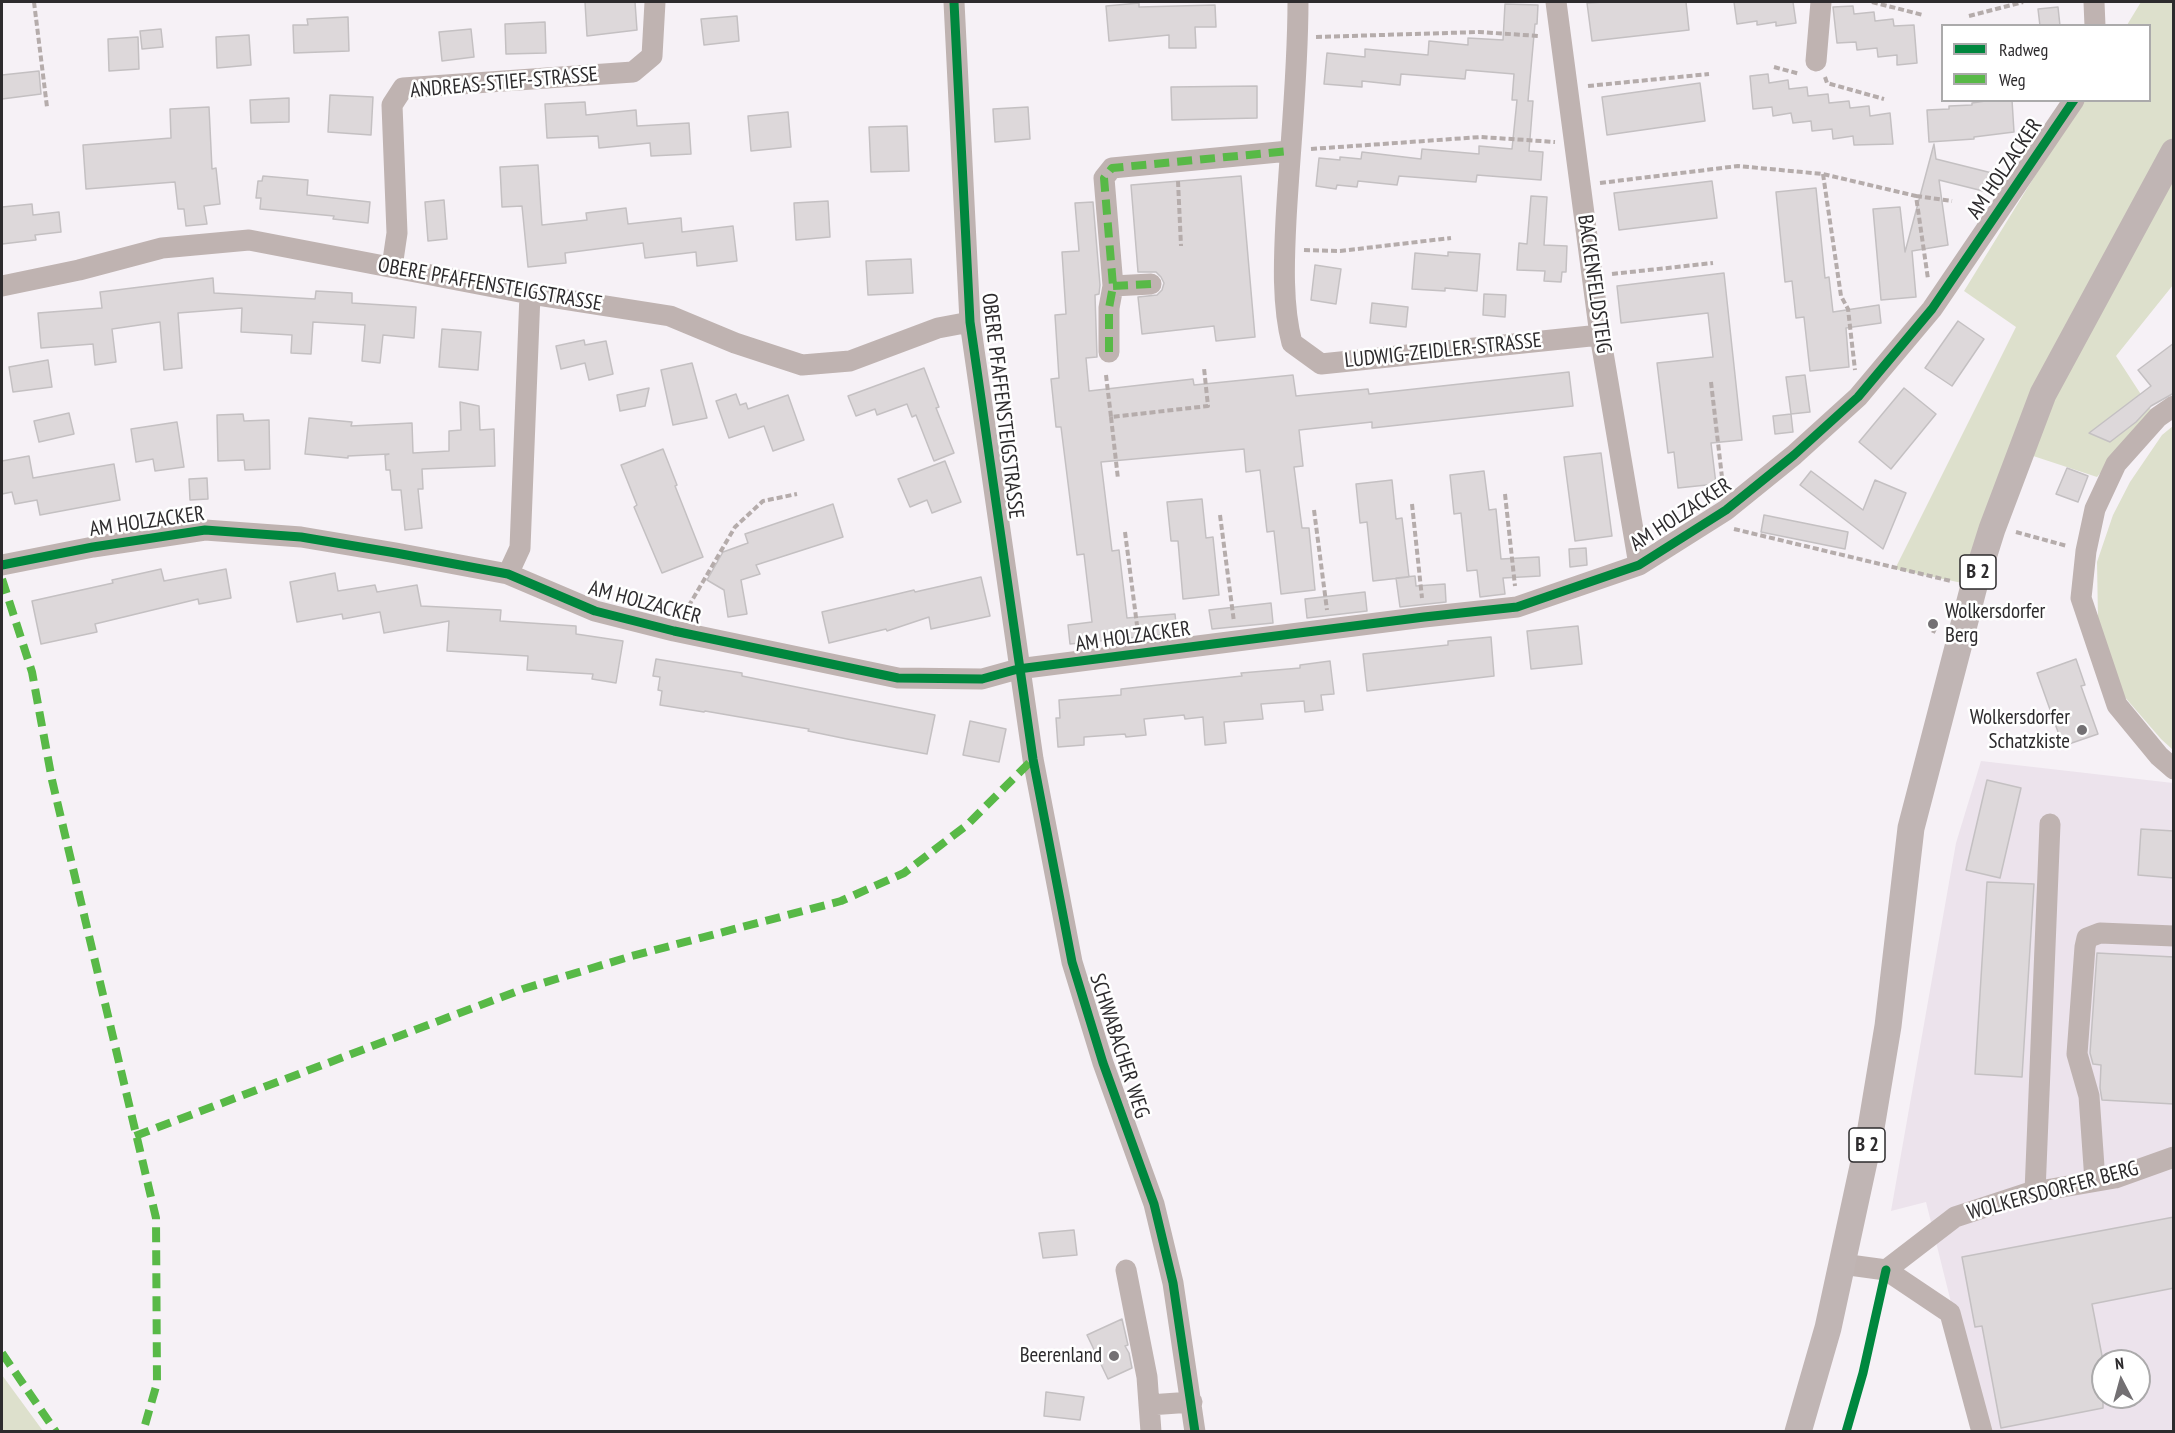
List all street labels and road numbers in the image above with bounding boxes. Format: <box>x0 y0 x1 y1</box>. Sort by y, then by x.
street label: ANDREAS-STIEF-STRASSE <box>409 62 599 104</box>
street label: AM HOLZACKER <box>1962 114 2048 224</box>
street label: BACKENFELDSTEIG <box>1572 213 1616 355</box>
street label: OBERE PFAFFENSTEIGSTRASSE <box>376 253 604 317</box>
street label: OBERE PFAFFENSTEIGSTRASSE <box>976 292 1028 520</box>
street label: LUDWIG-ZEIDLER-STRASSE <box>1343 328 1543 374</box>
street label: AM HOLZACKER <box>1626 473 1736 557</box>
street label: AM HOLZACKER <box>88 501 206 543</box>
road number: B 2 <box>1960 555 1996 589</box>
street label: AM HOLZACKER <box>586 576 704 630</box>
street label: AM HOLZACKER <box>1074 616 1192 658</box>
street label: SCHWABACHER WEG <box>1084 970 1154 1122</box>
road number: B 2 <box>1849 1128 1885 1162</box>
street label: WOLKERSDORFER BERG <box>1965 1156 2141 1226</box>

